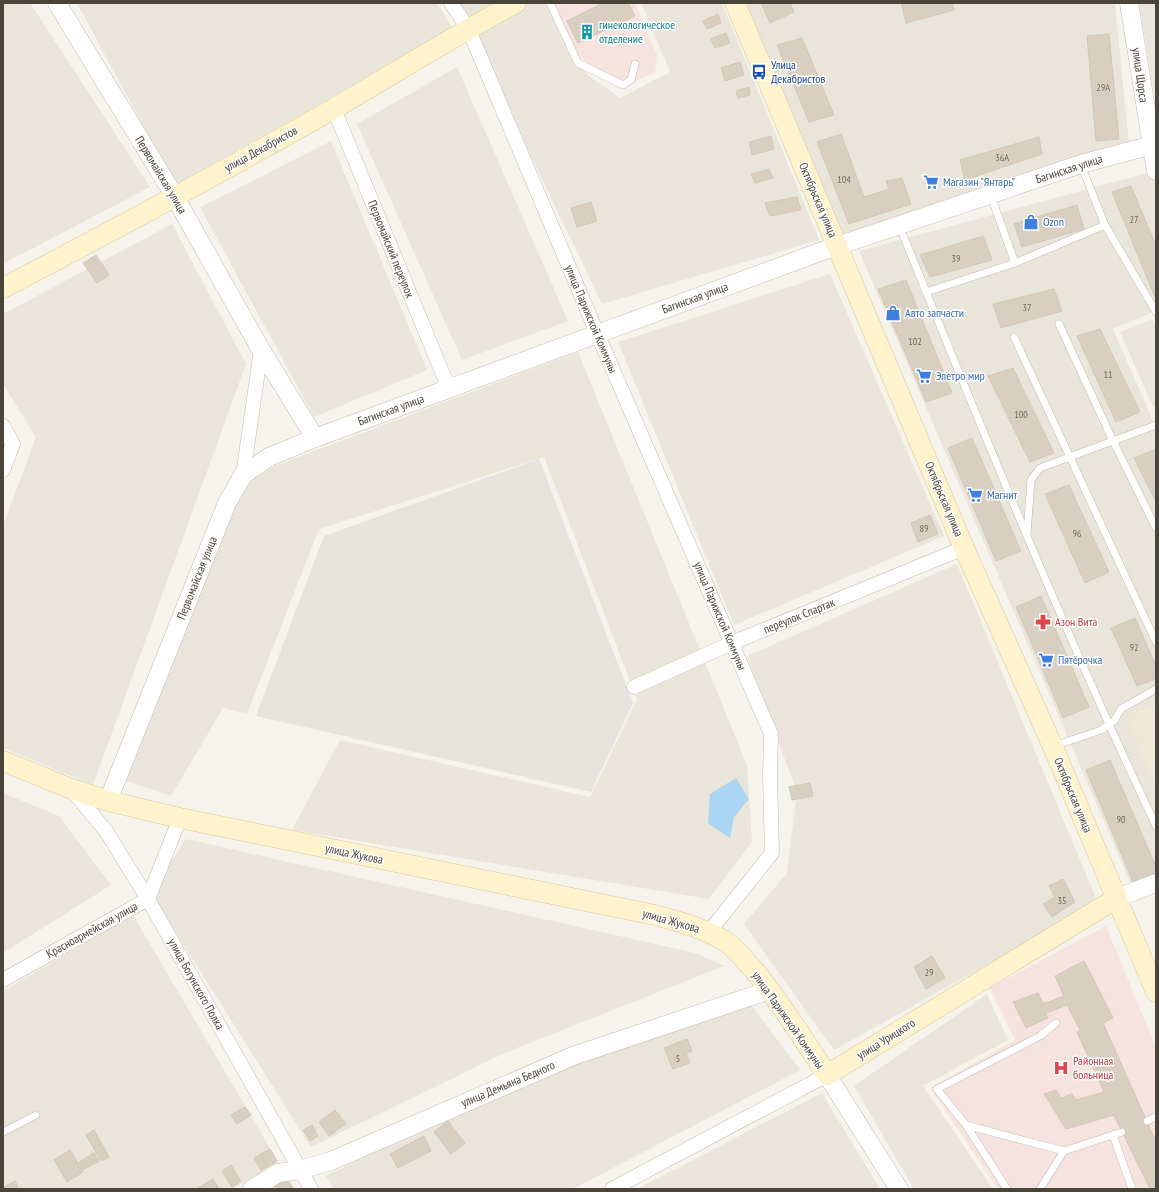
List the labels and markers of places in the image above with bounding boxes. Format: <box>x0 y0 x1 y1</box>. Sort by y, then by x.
place label: гинекологическое отделение <box>599 17 675 46</box>
building icon: гинекологическое отделение <box>578 23 596 41</box>
place label: Улица Декабристов <box>771 57 825 86</box>
bus stop icon: Улица Декабристов <box>750 63 768 81</box>
supermarket icon: Магазин "Янтарь" <box>922 173 940 191</box>
place label: Магазин "Янтарь" <box>943 174 1015 189</box>
shop icon: Ozon <box>1022 213 1040 231</box>
place label: Ozon <box>1043 214 1064 229</box>
shop icon: Авто запчасти <box>884 304 902 322</box>
place label: Авто запчасти <box>905 305 964 320</box>
supermarket icon: Элетро мир <box>915 367 933 385</box>
place label: Элетро мир <box>936 368 985 383</box>
supermarket icon: Магнит <box>966 486 984 504</box>
place label: Магнит <box>987 487 1017 502</box>
pharmacy icon: Азон Вита <box>1034 613 1052 631</box>
place label: Азон Вита <box>1055 614 1098 629</box>
supermarket icon: Пятёрочка <box>1037 651 1055 669</box>
place label: Пятёрочка <box>1058 652 1102 667</box>
place label: Районная больница <box>1073 1053 1114 1082</box>
hospital icon: Районная больница <box>1052 1059 1070 1077</box>

